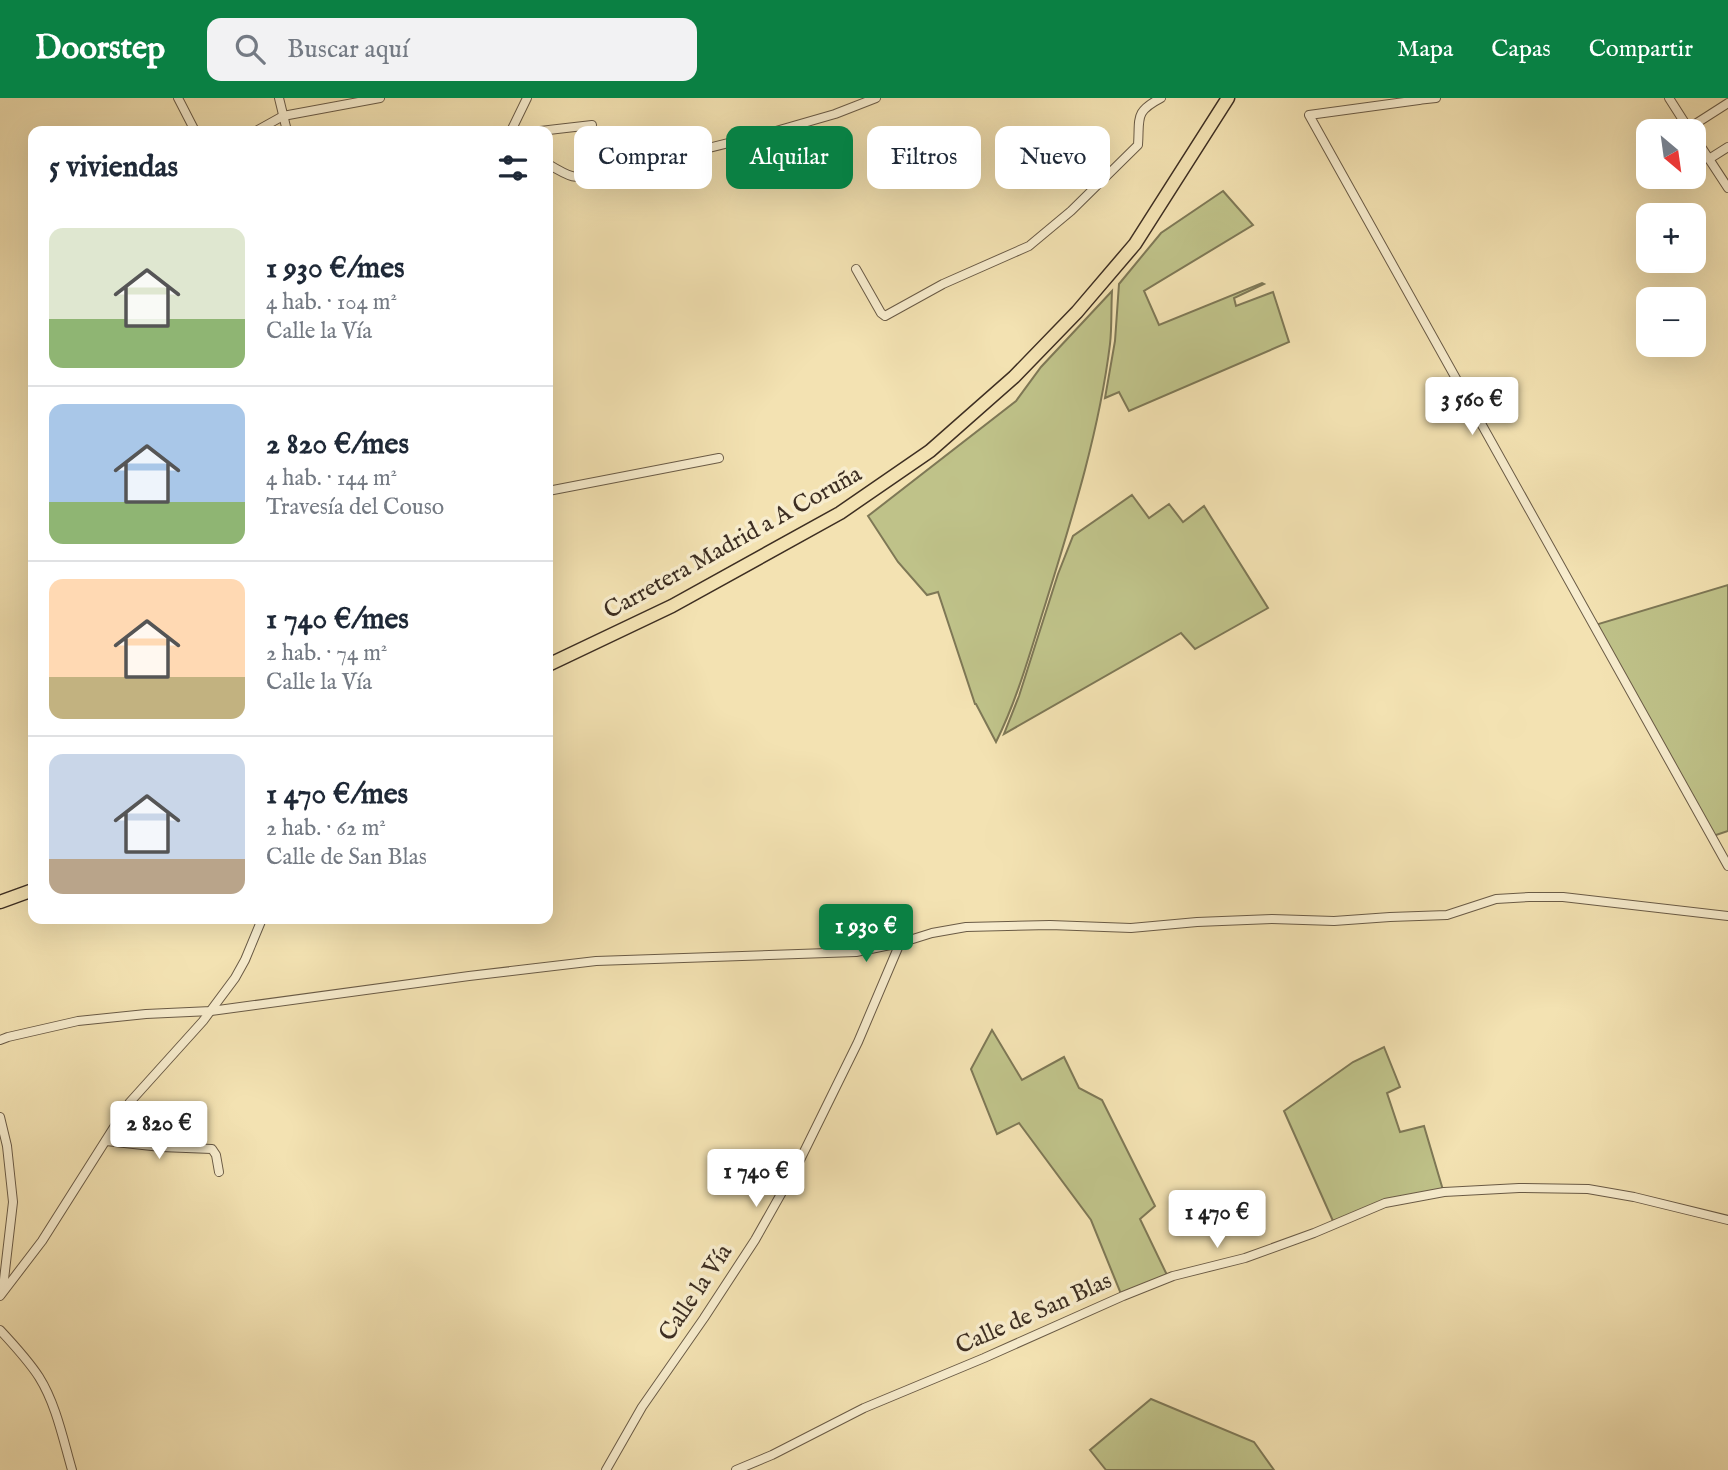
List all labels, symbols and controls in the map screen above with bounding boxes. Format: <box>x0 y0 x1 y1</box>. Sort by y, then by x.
search box <box>207 18 697 81</box>
text: Doorstep <box>35 28 165 70</box>
icon: search <box>231 30 269 68</box>
text: Buscar aquí <box>287 33 409 66</box>
text: Mapa <box>1397 34 1453 65</box>
text: Capas <box>1491 34 1551 65</box>
text: Compartir <box>1589 34 1693 65</box>
north arrow <box>1636 119 1706 189</box>
map controls <box>1636 119 1706 357</box>
chip: Comprar <box>574 126 712 189</box>
chip: Alquilar <box>726 126 853 189</box>
chip: Filtros <box>867 126 981 189</box>
chip: Nuevo <box>995 126 1110 189</box>
text: 5 viviendas <box>49 149 178 187</box>
icon: filters <box>494 149 532 187</box>
button: + <box>1636 203 1706 273</box>
text: 1 930 €/mes <box>266 250 405 288</box>
icon: home <box>105 256 189 340</box>
button: − <box>1636 287 1706 357</box>
text: 4 hab. · 104 m² <box>266 288 397 317</box>
text: Calle la Vía <box>266 317 372 346</box>
pin: 3 560 € <box>1407 378 1537 437</box>
text: 3 560 € <box>1441 385 1503 414</box>
text: 2 820 €/mes <box>266 426 409 464</box>
icon: home <box>105 432 189 516</box>
street label: Carretera Madrid a A Coruña <box>599 459 868 627</box>
text: 4 hab. · 144 m² <box>266 464 397 493</box>
text: Travesía del Couso <box>266 493 444 522</box>
text: 1 740 €/mes <box>266 601 409 639</box>
icon: home <box>105 607 189 691</box>
text: 2 hab. · 74 m² <box>266 639 388 668</box>
text: Calle la Vía <box>266 668 372 697</box>
text: 1 470 €/mes <box>266 776 408 814</box>
icon: home <box>105 782 189 866</box>
text: 2 hab. · 62 m² <box>266 814 386 843</box>
text: Calle de San Blas <box>266 843 427 872</box>
pin: 1 930 € <box>801 904 931 964</box>
text: 1 930 € <box>835 912 897 941</box>
pin: 2 820 € <box>94 1102 224 1161</box>
text: 2 820 € <box>126 1109 192 1138</box>
pin: 1 740 € <box>691 1150 821 1209</box>
text: 1 740 € <box>723 1157 789 1186</box>
pin: 1 470 € <box>1152 1190 1282 1250</box>
text: 1 470 € <box>1185 1198 1249 1227</box>
street label: Calle la Vía <box>652 1238 740 1348</box>
street label: Calle de San Blas <box>951 1266 1117 1362</box>

